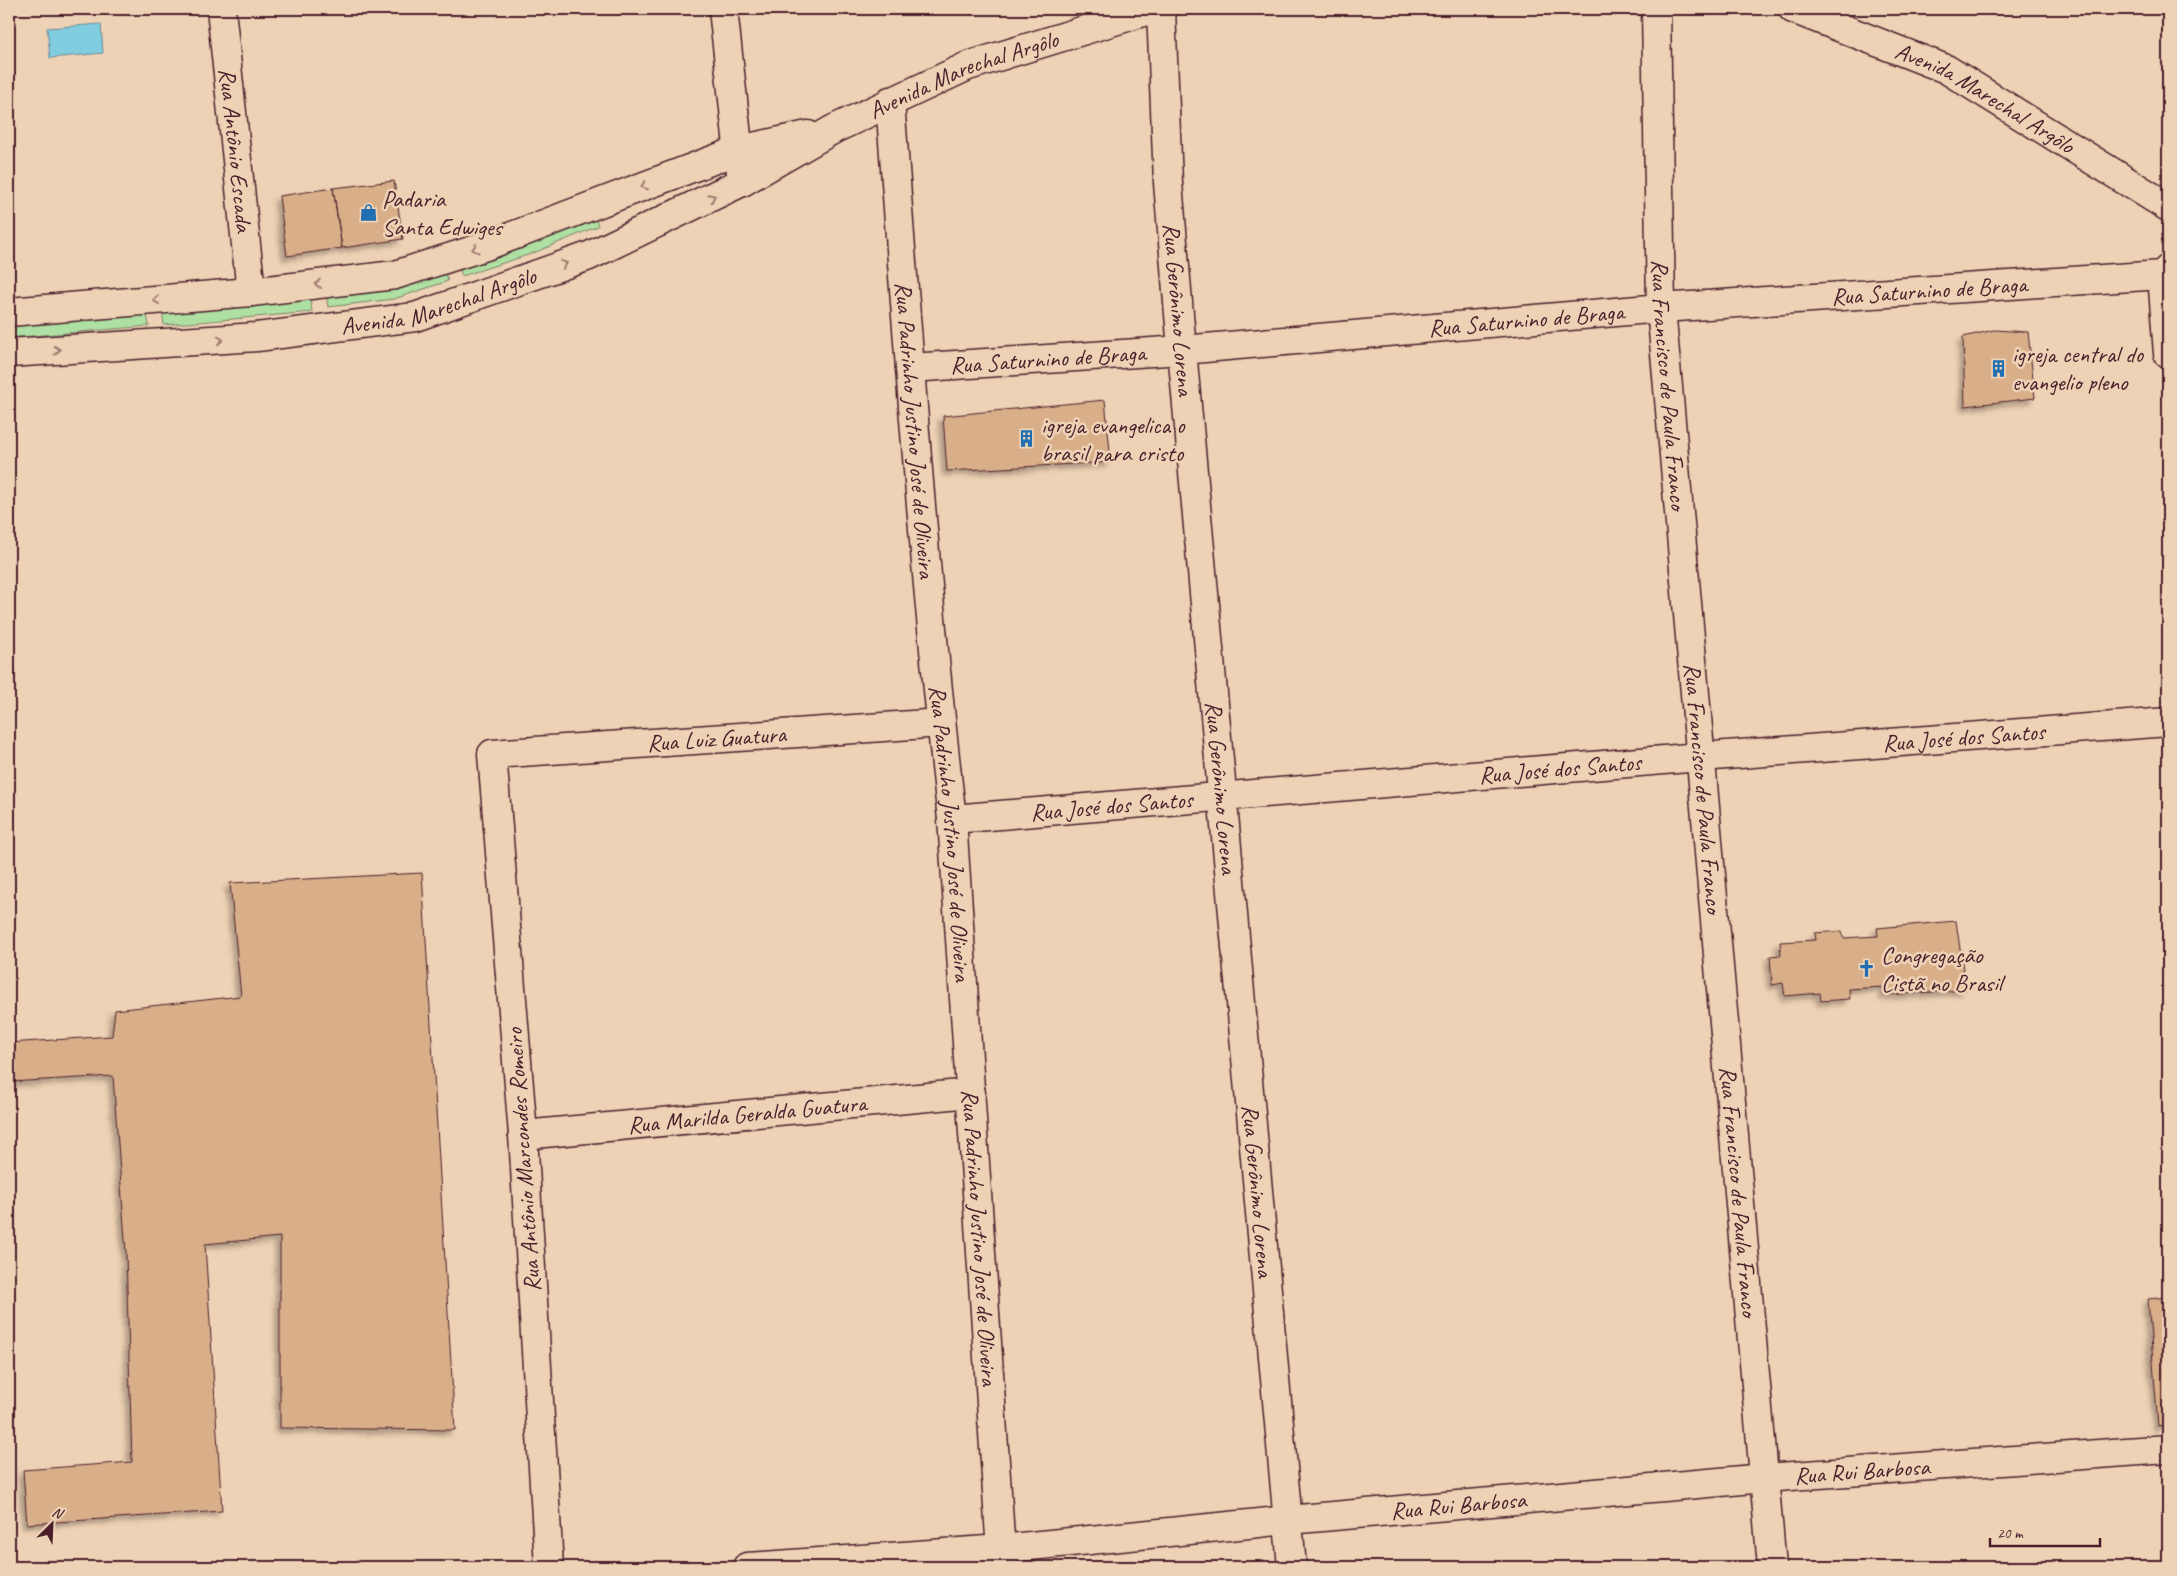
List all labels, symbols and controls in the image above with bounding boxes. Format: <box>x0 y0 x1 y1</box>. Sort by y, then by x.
street label: Avenida Marechal Argôlo <box>864 24 1063 126</box>
street label: Avenida Marechal Argôlo <box>1891 36 2081 161</box>
street label: Rua Antônio Escada <box>212 67 260 235</box>
one-way arrow <box>640 180 649 190</box>
place label: Padaria Santa Edwiges <box>382 184 503 242</box>
one-way arrow <box>707 192 716 203</box>
shop icon: Padaria Santa Edwiges <box>358 203 378 223</box>
street label: Rua Gerônimo Lorena <box>1156 222 1201 398</box>
one-way arrow <box>472 244 480 254</box>
street label: Rua Francisco de Paula Franco <box>1645 259 1694 514</box>
street label: Avenida Marechal Argôlo <box>339 260 541 341</box>
one-way arrow <box>559 260 568 270</box>
street label: Rua Saturnino de Braga <box>1830 269 2030 312</box>
one-way arrow <box>313 278 321 289</box>
street label: Rua Padrinho Justino José de Oliveira <box>888 281 942 581</box>
one-way arrow <box>152 294 160 305</box>
street label: Rua Saturnino de Braga <box>1427 296 1627 343</box>
one-way arrow <box>216 334 224 345</box>
street label: Rua Saturnino de Braga <box>949 337 1149 380</box>
place label: igreja central do evangelio pleno <box>2012 339 2145 397</box>
one-way arrow <box>54 345 62 356</box>
building icon: igreja central do evangelio pleno <box>1988 358 2008 378</box>
place label: igreja evangelica o brasil para cristo <box>1041 410 1186 468</box>
building icon: igreja evangelica o brasil para cristo <box>1017 429 1037 449</box>
street label: Rua Francisco de Paula Franco <box>1677 662 1730 917</box>
street label: Rua Padrinho Justino José de Oliveira <box>923 684 978 984</box>
street label: Rua Gerônimo Lorena <box>1199 700 1244 877</box>
street label: Rua José dos Santos <box>1881 716 2048 758</box>
street label: Rua Luiz Guatura <box>646 719 788 758</box>
street label: Rua José dos Santos <box>1478 747 1644 790</box>
street label: Rua José dos Santos <box>1029 784 1196 827</box>
place label: Congregação Cistã no Brasil <box>1881 940 2006 998</box>
church icon: Congregação Cistã no Brasil <box>1857 959 1877 979</box>
street label: Rua Antônio Marcondes Romeiro <box>499 1026 547 1293</box>
street label: Rua Francisco de Paula Franco <box>1713 1065 1765 1320</box>
street label: Rua Marilda Geralda Guatura <box>626 1088 870 1140</box>
street label: Rua Padrinho Justino José de Oliveira <box>955 1088 1005 1388</box>
street label: Rua Gerônimo Lorena <box>1235 1103 1281 1280</box>
street label: Rua Rui Barbosa <box>1793 1451 1932 1491</box>
street label: Rua Rui Barbosa <box>1389 1484 1529 1526</box>
north arrow <box>28 1498 78 1548</box>
text: N <box>50 1503 67 1523</box>
scale bar <box>1990 1516 2100 1548</box>
text: 20 m <box>1997 1524 2024 1543</box>

